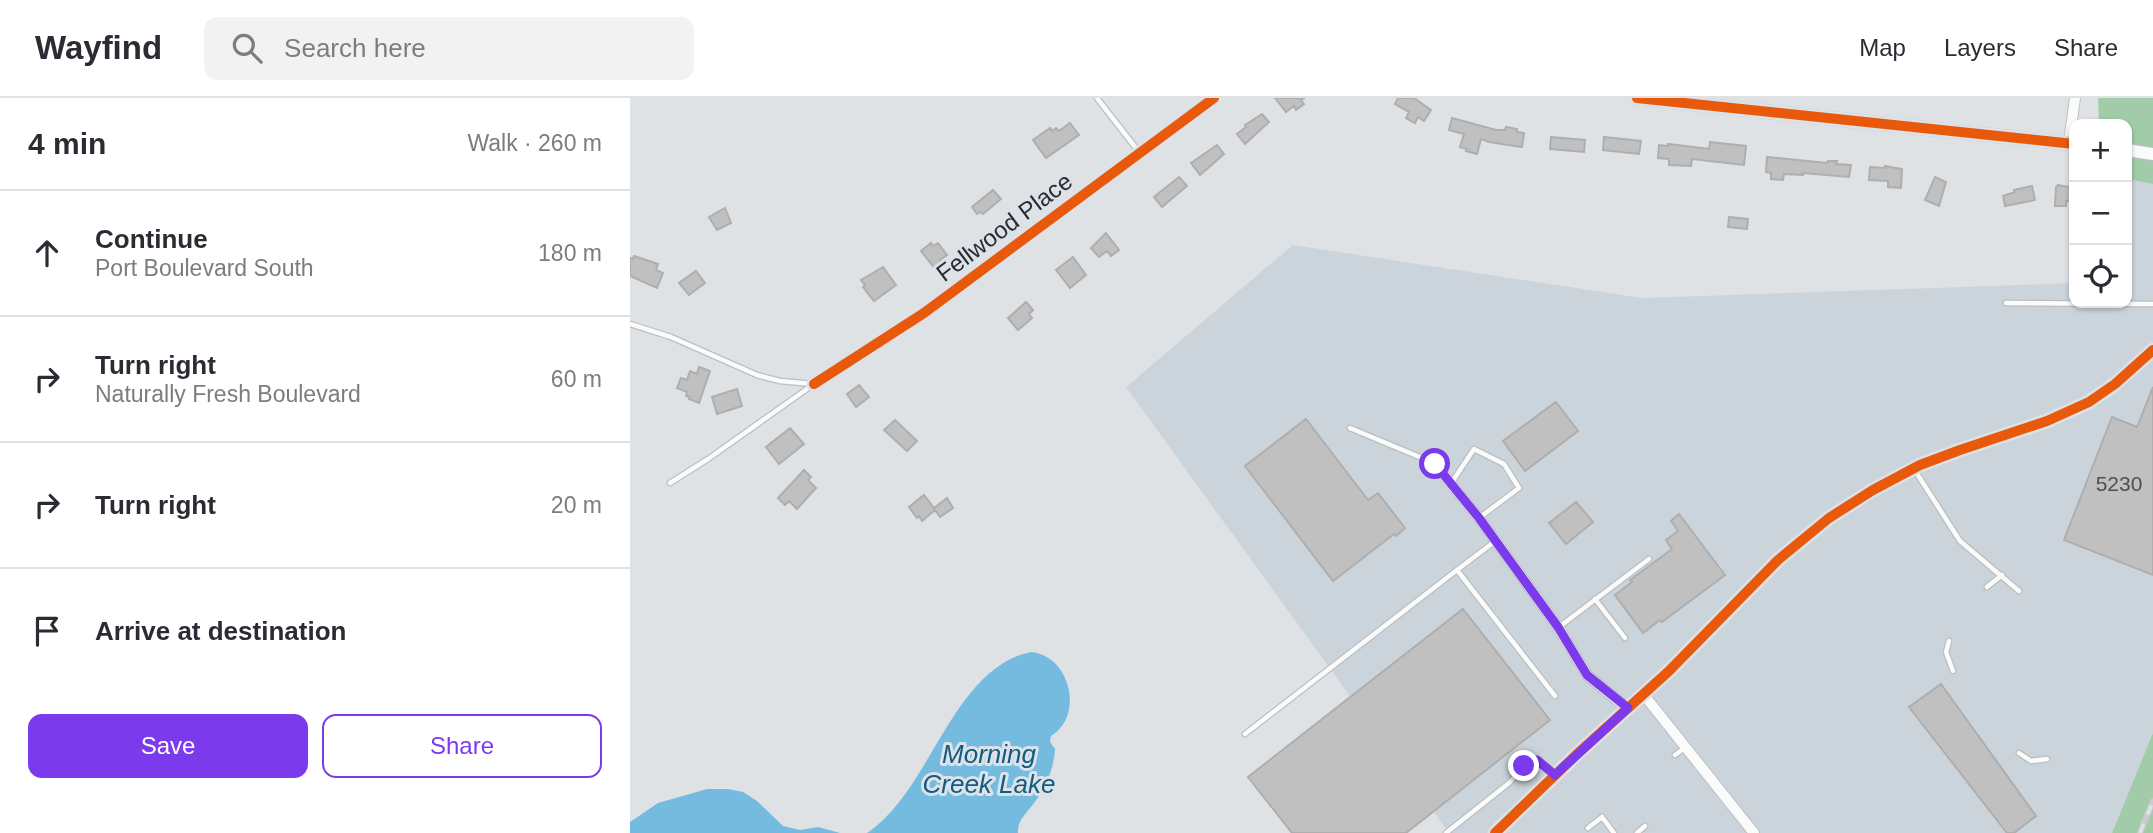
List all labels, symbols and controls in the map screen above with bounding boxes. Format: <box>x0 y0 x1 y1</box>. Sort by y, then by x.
search box <box>204 17 694 80</box>
text: Wayfind <box>35 29 162 66</box>
icon: search <box>228 29 266 67</box>
text: Search here <box>284 33 426 63</box>
text: Map <box>1859 34 1906 61</box>
text: Layers <box>1944 34 2016 61</box>
text: Share <box>2054 34 2118 61</box>
map controls <box>2069 119 2132 308</box>
button: + <box>2069 119 2132 182</box>
text: 4 min <box>28 127 106 160</box>
text: Walk · 260 m <box>467 130 602 156</box>
street label: Fellwood Place <box>931 167 1077 287</box>
button: − <box>2069 182 2132 245</box>
text: Continue <box>95 224 208 254</box>
icon: ahead <box>28 234 66 272</box>
text: 180 m <box>538 240 602 266</box>
button: locate <box>2069 245 2132 308</box>
text: Port Boulevard South <box>95 255 314 281</box>
text: Turn right <box>95 350 216 380</box>
icon: right <box>28 360 66 398</box>
text: 60 m <box>551 366 602 392</box>
text: Naturally Fresh Boulevard <box>95 381 361 407</box>
route start <box>1419 448 1450 479</box>
house number: 5230 <box>2096 472 2142 495</box>
icon: right <box>28 486 66 524</box>
text: Turn right <box>95 490 216 520</box>
text: 20 m <box>551 492 602 518</box>
icon: arrive <box>28 612 66 650</box>
text: Arrive at destination <box>95 616 346 646</box>
button: Save <box>28 714 308 778</box>
button: Share <box>322 714 602 778</box>
water label: Morning Creek Lake <box>923 739 1055 799</box>
route end <box>1508 750 1539 781</box>

